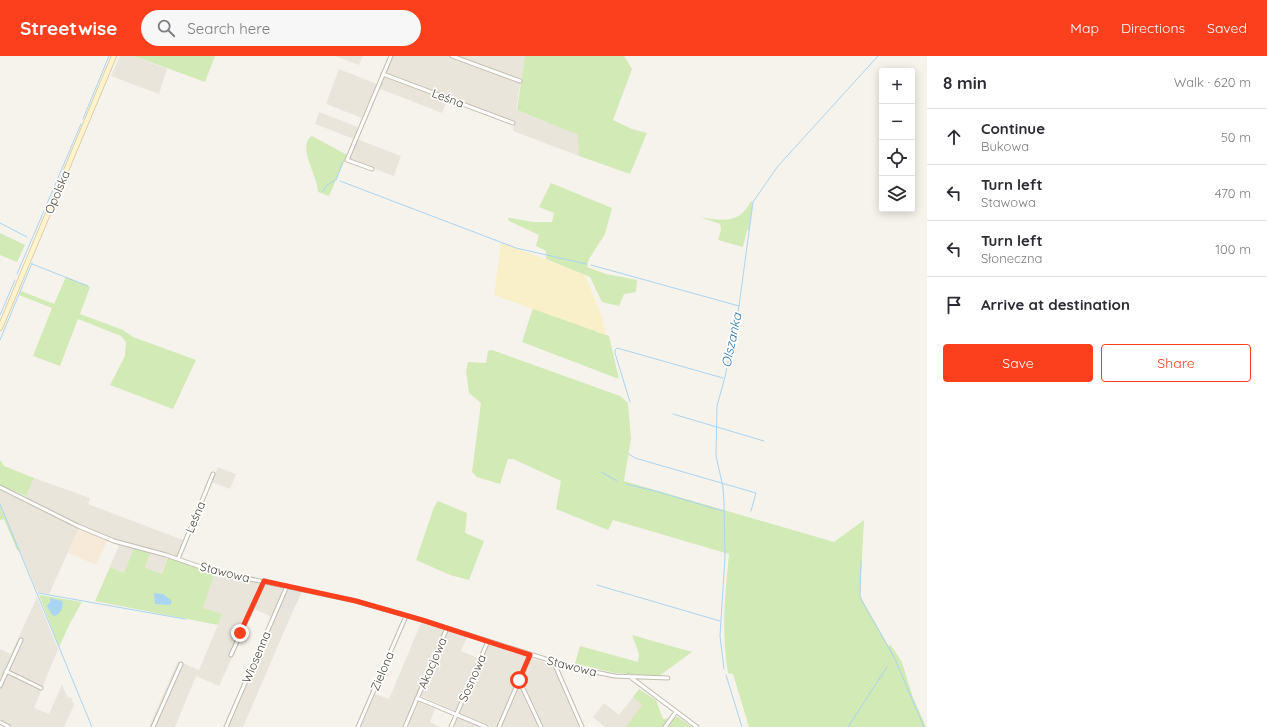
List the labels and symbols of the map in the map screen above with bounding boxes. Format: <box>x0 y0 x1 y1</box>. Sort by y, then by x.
street label: Leśna <box>430 85 466 111</box>
street label: Opolska <box>41 168 73 216</box>
water label: Olszanka <box>717 310 745 369</box>
street label: Leśna <box>182 499 208 535</box>
street label: Stawowa <box>199 559 251 585</box>
route end <box>231 624 249 642</box>
street label: Wiosenna <box>238 629 274 685</box>
street label: Akacjowa <box>414 635 450 691</box>
street label: Zielona <box>367 649 397 693</box>
street label: Sosnowa <box>455 652 489 704</box>
street label: Stawowa <box>546 653 598 679</box>
route start <box>510 671 528 689</box>

